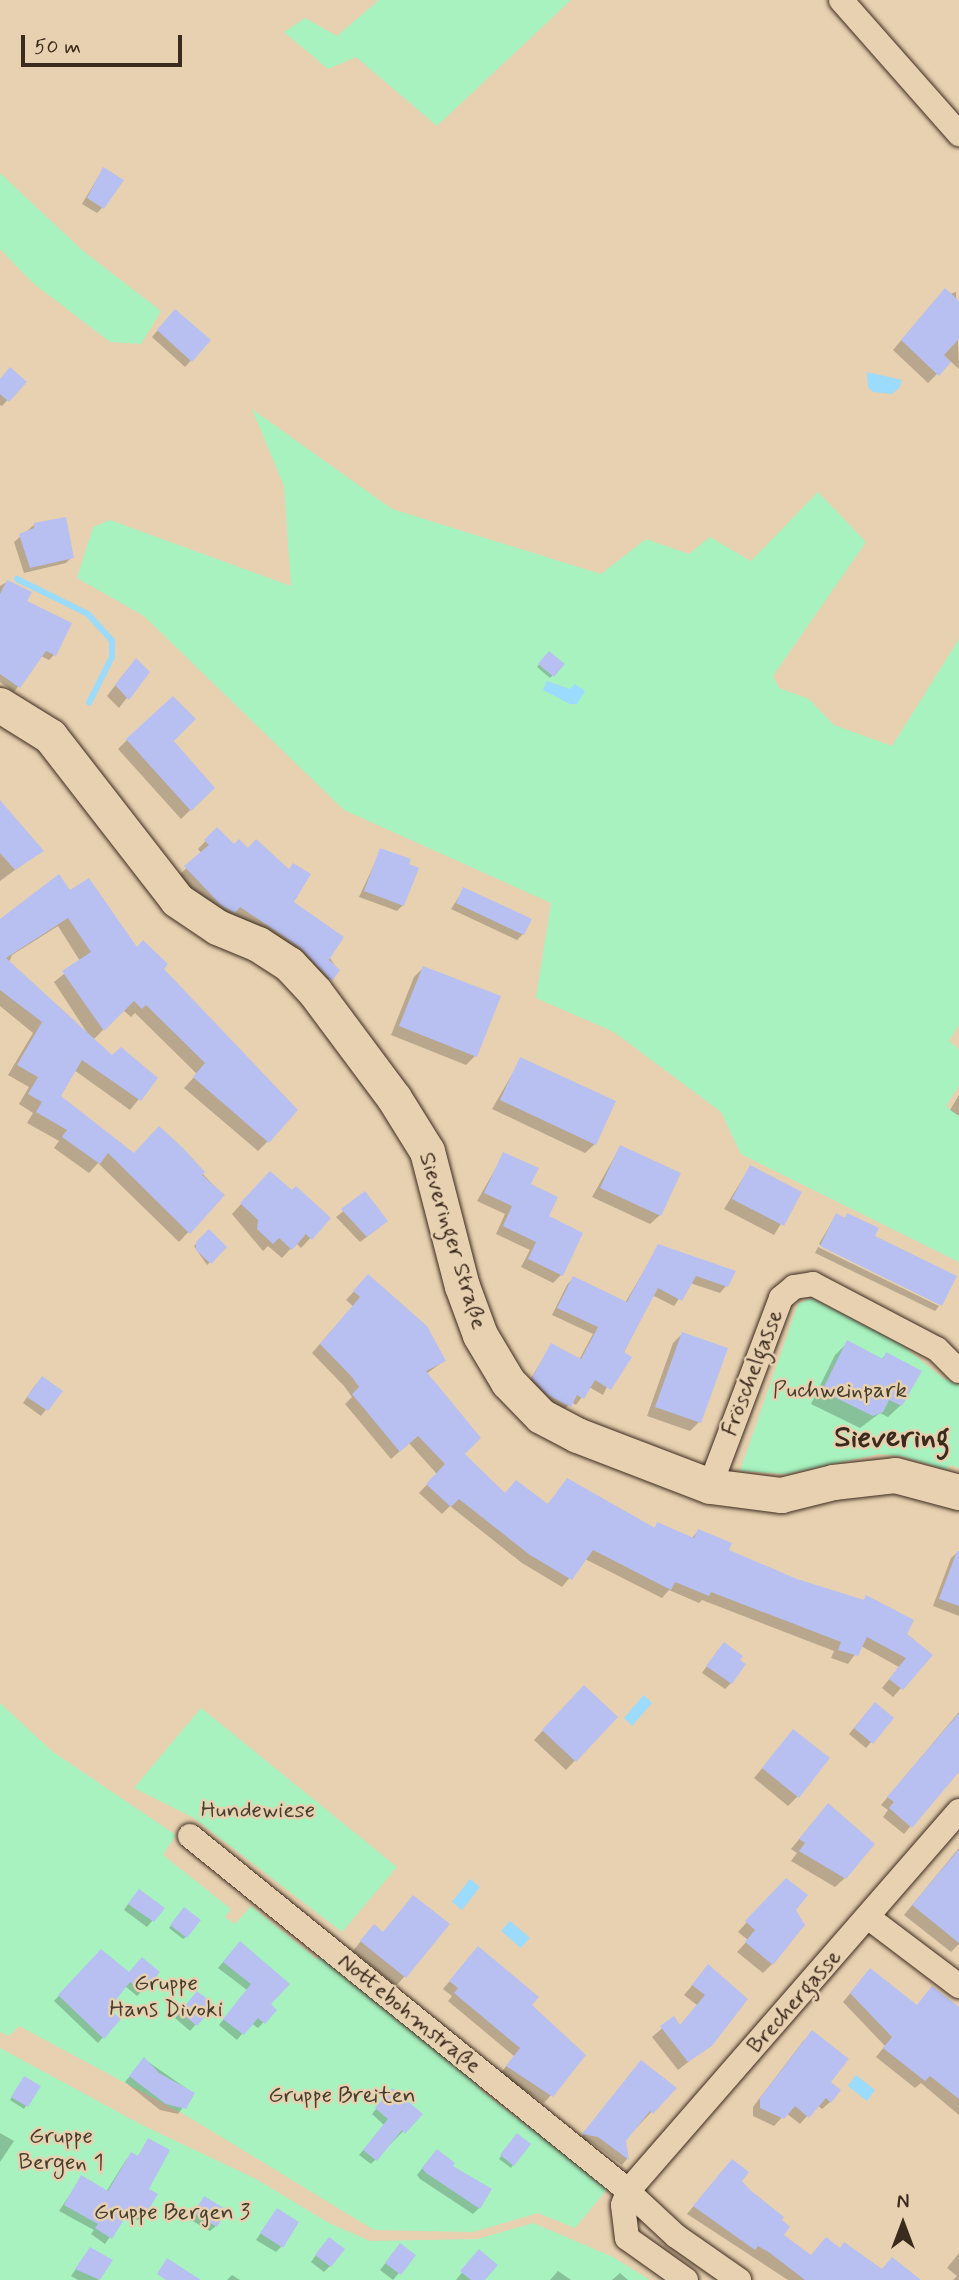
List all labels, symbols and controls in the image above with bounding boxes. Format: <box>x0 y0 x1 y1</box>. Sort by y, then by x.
scale bar <box>24 21 186 65</box>
text: 50 m <box>34 33 81 61</box>
street label: Sieveringer Straße <box>412 1149 492 1333</box>
street label: Fröschelgasse <box>716 1306 790 1440</box>
park label: Puchweinpark <box>773 1377 907 1405</box>
district label: Sievering <box>834 1420 950 1456</box>
park label: Hundewiese <box>201 1797 315 1825</box>
street label: Brechergasse <box>742 1944 848 2060</box>
street label: Nottebohmstraße <box>332 1948 486 2080</box>
park label: Gruppe Hans Divoki <box>109 1970 223 2024</box>
park label: Gruppe Breiten <box>269 2082 415 2110</box>
park label: Gruppe Bergen 1 <box>18 2123 104 2177</box>
north arrow <box>868 2189 938 2259</box>
text: N <box>897 2190 909 2215</box>
park label: Gruppe Bergen 3 <box>94 2199 250 2227</box>

